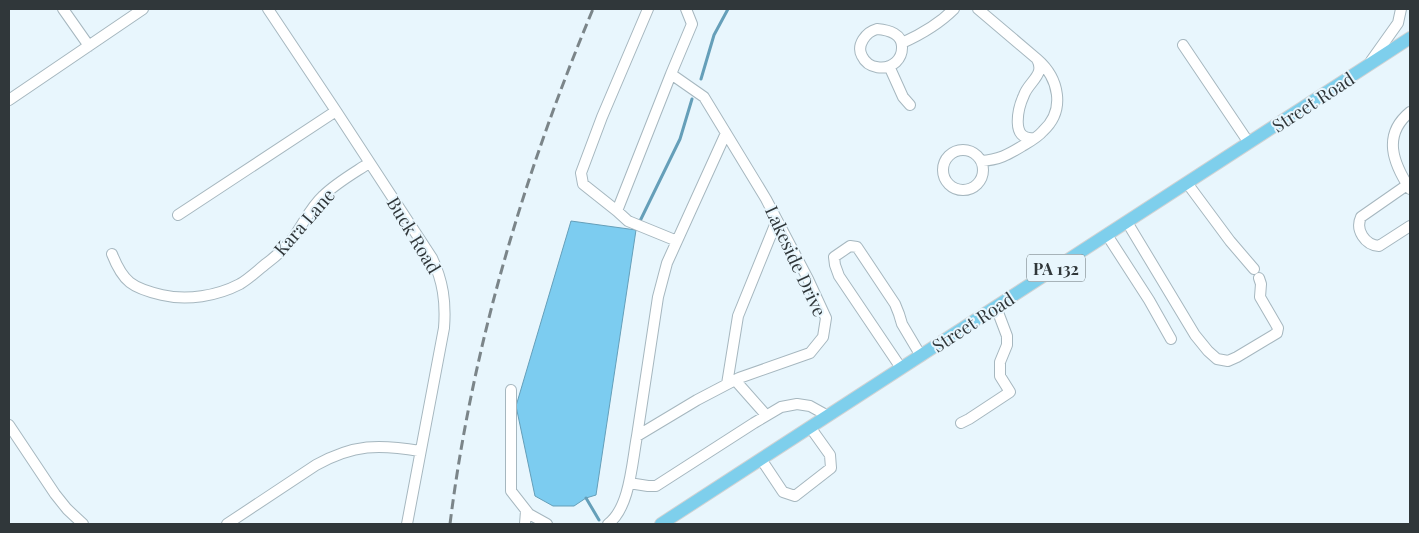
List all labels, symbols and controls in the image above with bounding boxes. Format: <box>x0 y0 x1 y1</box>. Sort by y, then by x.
street label: Street Road <box>1267 66 1359 138</box>
street label: Kara Lane <box>268 183 340 261</box>
street label: Buck Road <box>382 192 447 278</box>
street label: Lakeside Drive <box>760 202 832 320</box>
road number: PA 132 <box>1027 254 1085 282</box>
street label: Street Road <box>927 286 1019 358</box>

